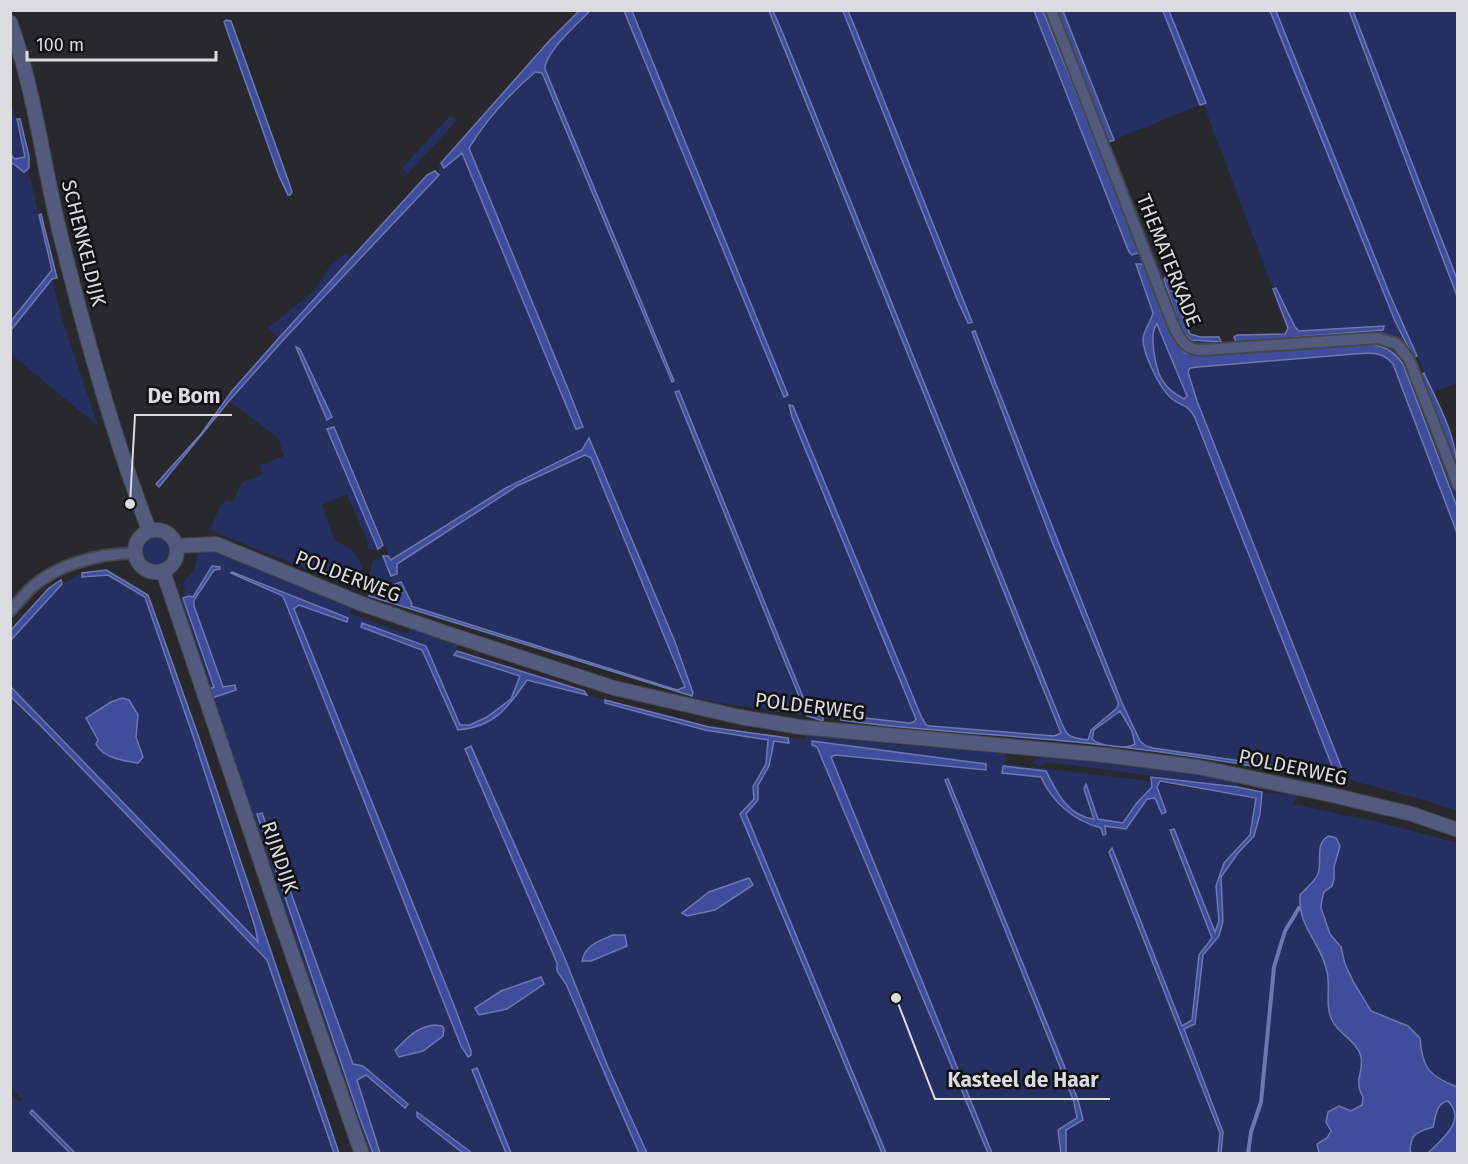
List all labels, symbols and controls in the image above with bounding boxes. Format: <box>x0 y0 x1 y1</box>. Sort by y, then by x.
scale bar <box>27 24 216 62</box>
text: 100 m <box>36 34 84 56</box>
street label: SCHENKELDIJK <box>57 177 111 309</box>
street label: THEMATERKADE <box>1132 190 1206 330</box>
callout: De Bom <box>135 376 232 415</box>
text: De Bom <box>147 383 221 409</box>
street label: POLDERWEG <box>292 545 404 607</box>
street label: POLDERWEG <box>754 687 866 725</box>
street label: POLDERWEG <box>1236 744 1350 790</box>
street label: RIJNDIJK <box>257 818 304 896</box>
callout: Kasteel de Haar <box>935 1060 1110 1099</box>
text: Kasteel de Haar <box>947 1067 1099 1093</box>

